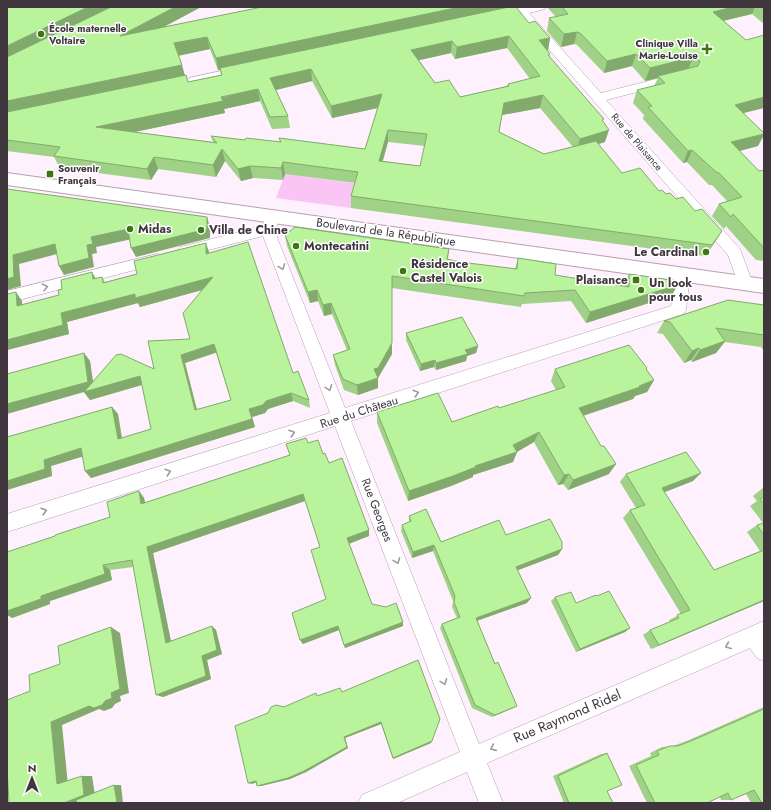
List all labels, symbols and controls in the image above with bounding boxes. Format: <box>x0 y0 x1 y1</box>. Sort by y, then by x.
place label: École maternelle Voltaire <box>48 21 127 48</box>
marker: École maternelle Voltaire <box>36 29 46 39</box>
place label: Clinique Villa Marie-Louise <box>635 36 698 63</box>
marker: Clinique Villa Marie-Louise <box>701 43 713 55</box>
street label: Rue de Plaisance <box>608 110 666 174</box>
place label: Souvenir Français <box>58 161 100 188</box>
marker: Souvenir Français <box>45 169 55 179</box>
street label: Boulevard de la République <box>315 213 457 251</box>
place label: Midas <box>138 220 172 238</box>
place label: Villa de Chine <box>208 221 288 239</box>
marker: Midas <box>125 224 135 234</box>
marker: Villa de Chine <box>196 225 206 235</box>
place label: Montecatini <box>304 237 369 255</box>
marker: Montecatini <box>291 241 301 251</box>
place label: Le Cardinal <box>634 243 698 261</box>
marker: Le Cardinal <box>701 247 711 257</box>
place label: Résidence Castel Valois <box>411 255 483 287</box>
one-way arrow <box>277 263 285 270</box>
marker: Résidence Castel Valois <box>398 266 408 276</box>
place label: Plaisance <box>576 271 628 289</box>
place label: Un look pour tous <box>649 274 703 306</box>
marker: Plaisance <box>631 275 641 285</box>
one-way arrow <box>42 284 48 292</box>
marker: Un look pour tous <box>636 285 646 295</box>
one-way arrow <box>324 383 332 391</box>
one-way arrow <box>412 390 419 398</box>
street label: Rue du Château <box>318 391 400 433</box>
one-way arrow <box>289 429 296 438</box>
one-way arrow <box>165 468 172 477</box>
street label: Rue Georges <box>357 476 397 544</box>
one-way arrow <box>41 507 48 516</box>
one-way arrow <box>392 558 400 565</box>
one-way arrow <box>725 641 733 649</box>
one-way arrow <box>439 679 447 686</box>
street label: Rue Raymond Ridel <box>510 684 624 748</box>
one-way arrow <box>490 743 498 751</box>
north arrow <box>12 758 52 798</box>
text: N <box>28 760 36 776</box>

